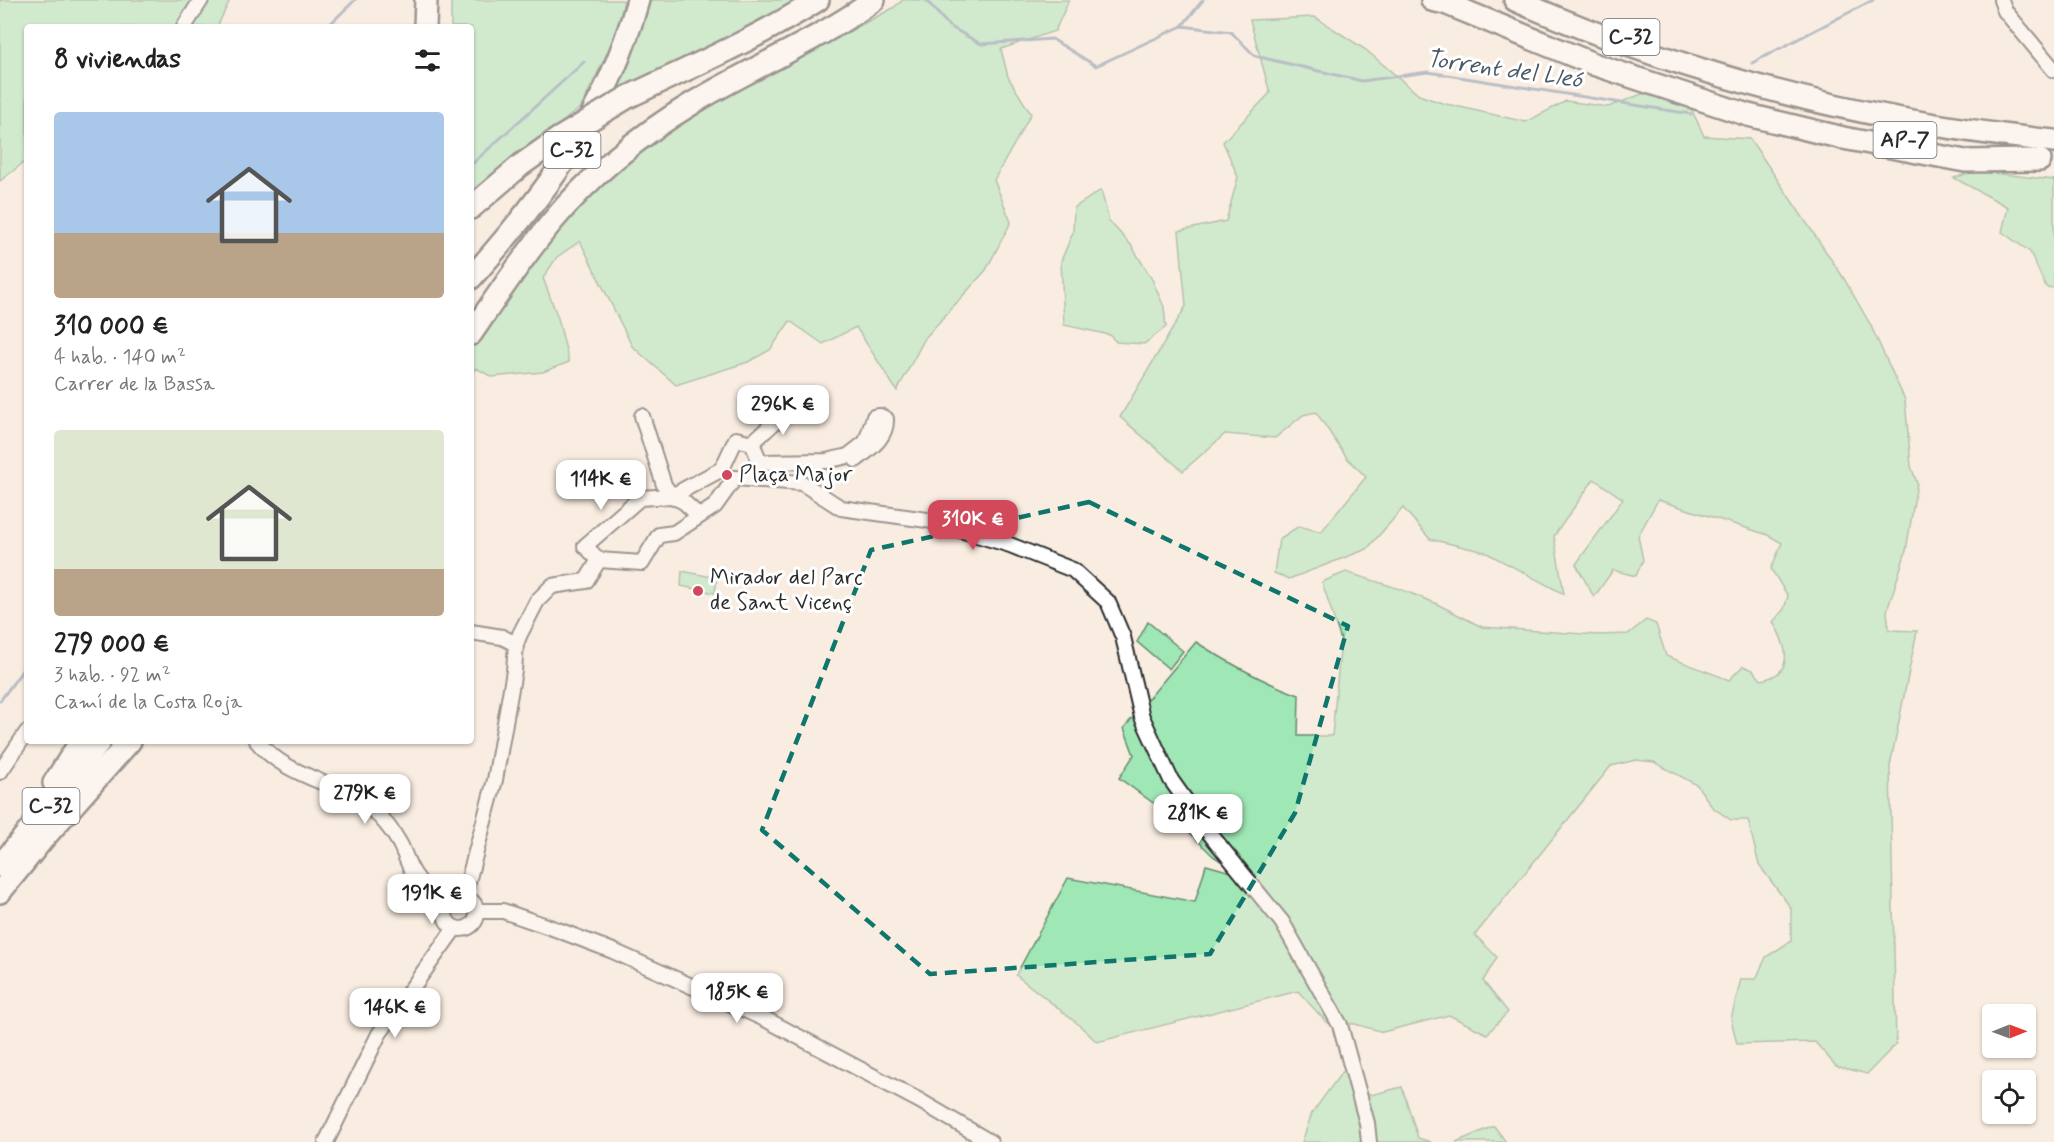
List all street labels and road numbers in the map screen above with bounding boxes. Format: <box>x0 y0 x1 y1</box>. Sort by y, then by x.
road number: C-32 <box>1602 19 1660 55</box>
road number: AP-7 <box>1874 122 1936 158</box>
road number: C-32 <box>544 132 600 168</box>
road number: C-32 <box>22 788 80 824</box>

